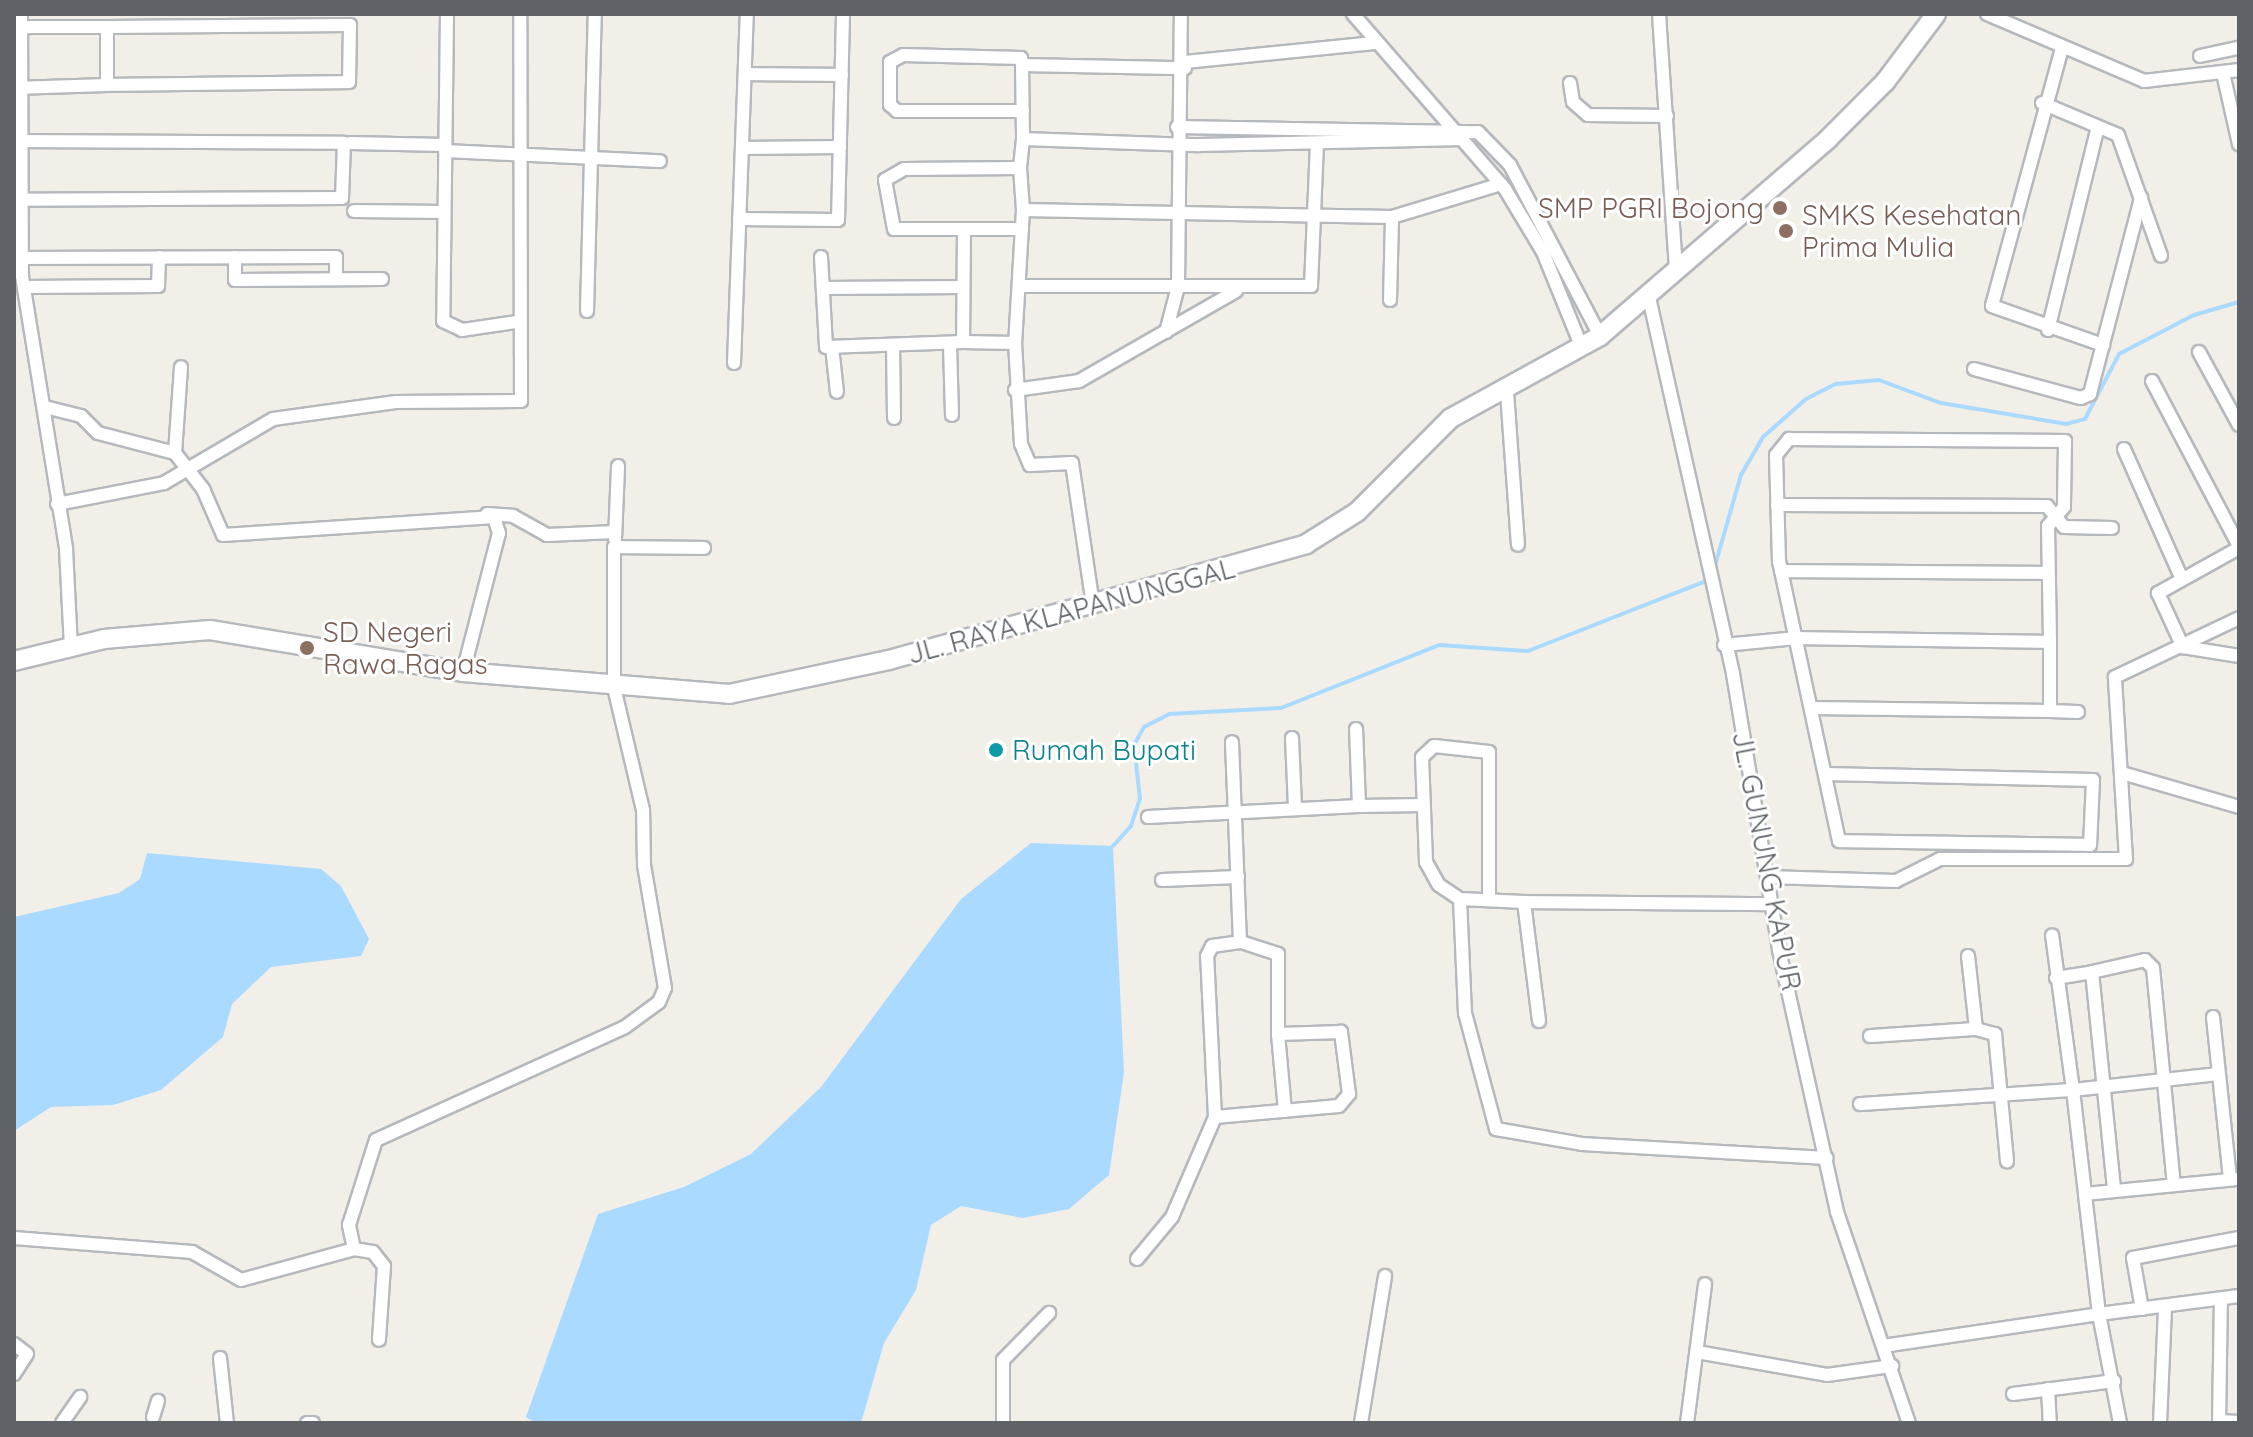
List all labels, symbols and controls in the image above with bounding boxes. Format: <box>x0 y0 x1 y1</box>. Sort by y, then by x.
place label: SMP PGRI Bojong <box>1538 191 1764 225</box>
place label: SMKS Kesehatan Prima Mulia <box>1802 198 2021 264</box>
marker: SMP PGRI Bojong <box>1771 199 1789 217</box>
marker: SMKS Kesehatan Prima Mulia <box>1777 222 1795 240</box>
street label: JL. RAYA KLAPANUNGGAL <box>904 551 1238 671</box>
place label: SD Negeri Rawa Ragas <box>323 615 488 681</box>
marker: SD Negeri Rawa Ragas <box>298 639 316 657</box>
street label: JL. GUNUNG KAPUR <box>1725 729 1809 993</box>
place label: Rumah Bupati <box>1012 733 1196 767</box>
marker: Rumah Bupati <box>987 741 1005 759</box>

